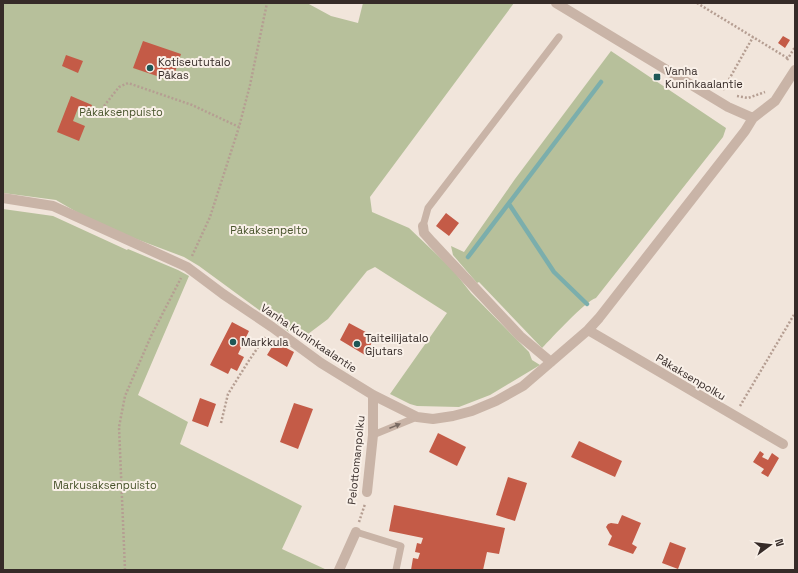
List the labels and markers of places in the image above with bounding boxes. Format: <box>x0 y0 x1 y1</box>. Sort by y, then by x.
place label: Kotiseututalo Påkas <box>158 55 231 82</box>
marker: Kotiseututalo Påkas <box>145 63 155 73</box>
place label: Vanha Kuninkaalantie <box>665 64 743 91</box>
marker: Vanha Kuninkaalantie <box>652 72 662 82</box>
place label: Taiteilijatalo Gjutars <box>365 331 429 358</box>
place label: Markkula <box>241 335 289 349</box>
marker: Markkula <box>228 337 238 347</box>
marker: Taiteilijatalo Gjutars <box>352 339 362 349</box>

